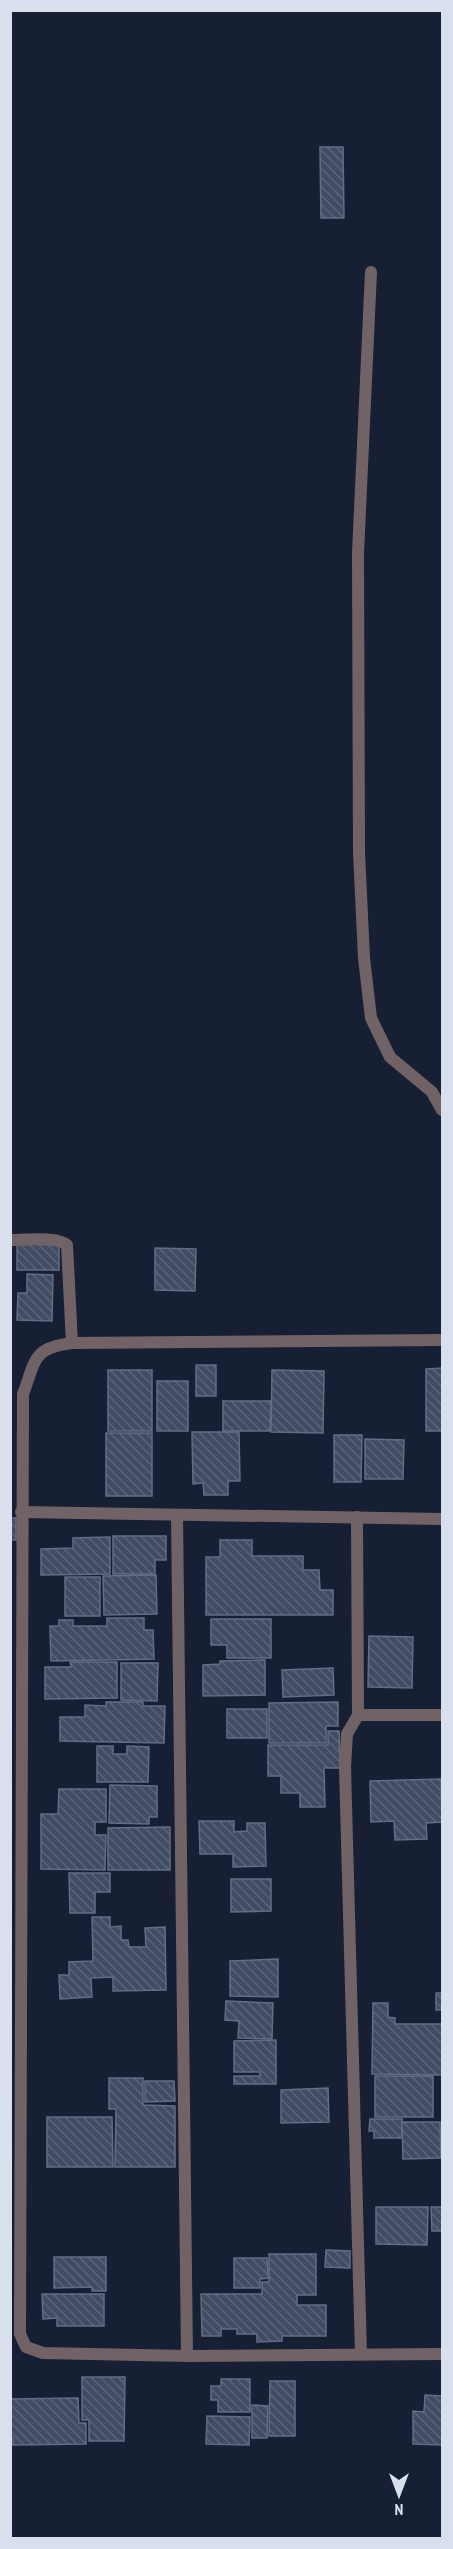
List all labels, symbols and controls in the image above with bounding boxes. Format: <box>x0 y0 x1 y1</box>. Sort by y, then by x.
north arrow <box>369 2465 429 2525</box>
text: N <box>395 2500 403 2520</box>

